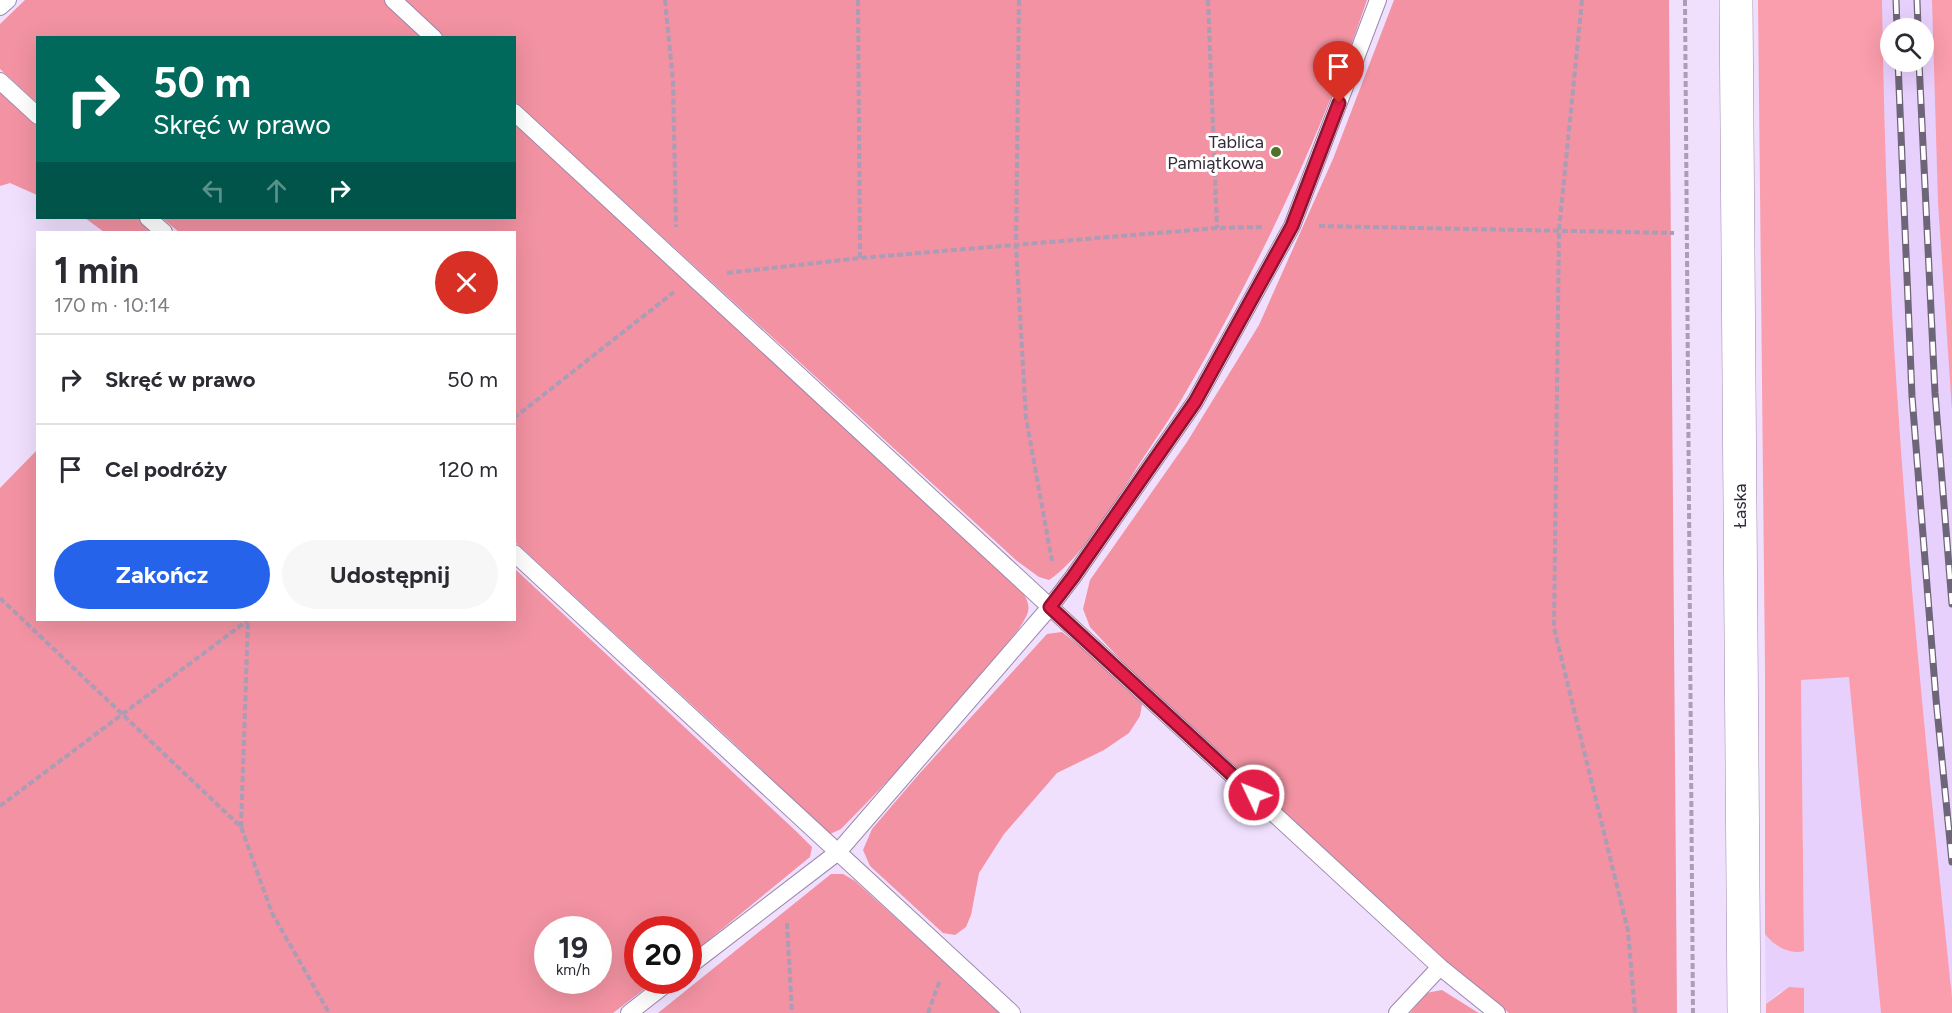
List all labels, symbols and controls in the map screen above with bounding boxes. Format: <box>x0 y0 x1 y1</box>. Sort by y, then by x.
map controls <box>1880 18 1934 72</box>
button: search <box>1880 18 1934 72</box>
pin <box>1313 41 1364 103</box>
icon: arrive <box>1322 50 1355 83</box>
text: 50 m <box>153 57 251 108</box>
icon: right <box>54 60 132 138</box>
text: Skręć w prawo <box>153 108 331 141</box>
place label: Tablica Pamiątkowa <box>1167 131 1264 174</box>
marker: Tablica Pamiątkowa <box>1269 145 1283 159</box>
icon: left <box>197 174 230 207</box>
icon: ahead <box>260 174 293 207</box>
icon: right <box>323 174 356 207</box>
text: 1 min <box>54 249 139 292</box>
button: close <box>435 251 498 314</box>
text: 170 m · 10:14 <box>54 293 170 317</box>
icon: right <box>54 363 87 396</box>
text: Skręć w prawo <box>105 366 255 393</box>
text: 50 m <box>447 366 498 393</box>
icon: arrive <box>54 453 87 486</box>
text: Cel podróży <box>105 456 227 483</box>
text: 120 m <box>438 456 498 483</box>
street label: Łaska <box>1729 484 1751 528</box>
button: Zakończ <box>54 540 270 609</box>
button: Udostępnij <box>282 540 498 609</box>
position arrow <box>1222 763 1286 827</box>
speed limit sign: 20 <box>624 916 702 994</box>
text: 19 <box>558 929 588 966</box>
text: km/h <box>556 961 590 979</box>

